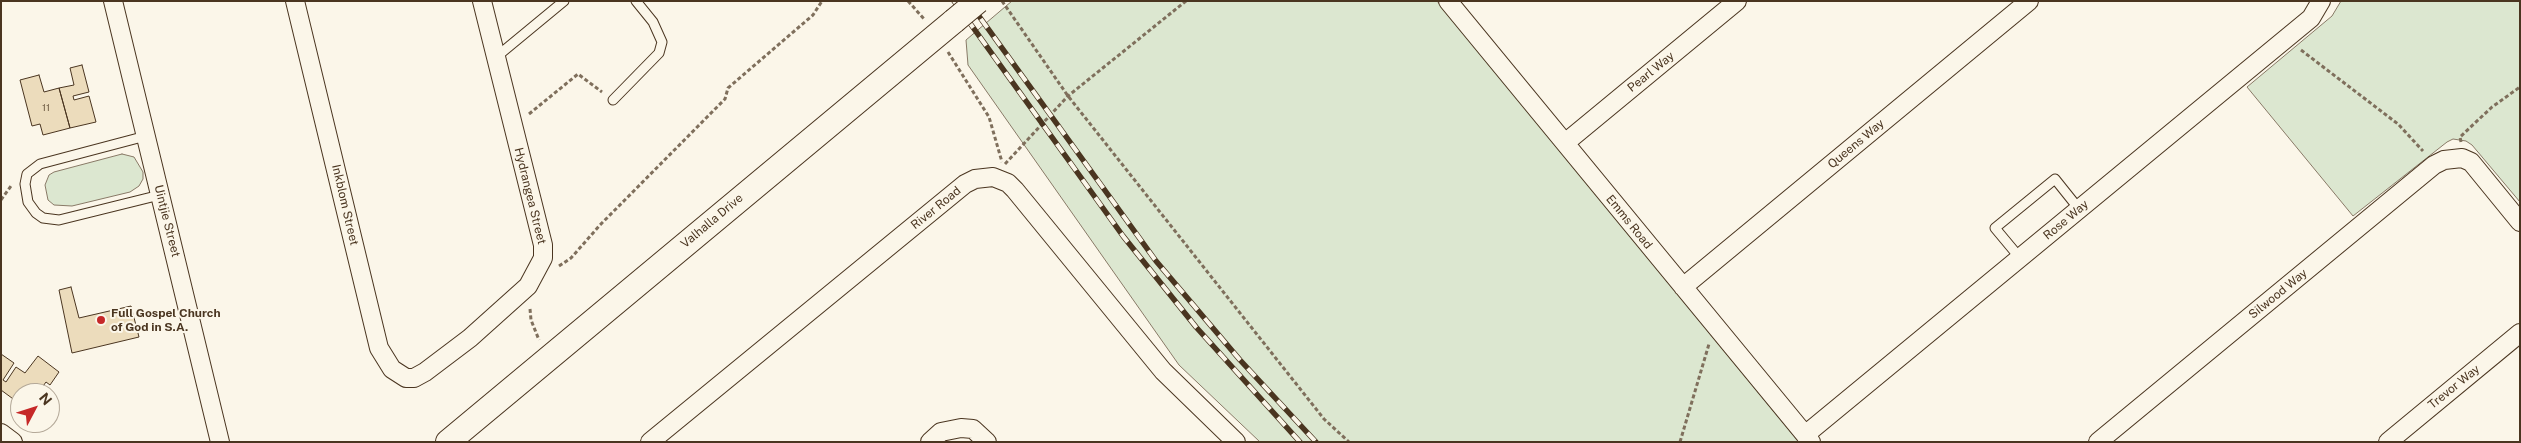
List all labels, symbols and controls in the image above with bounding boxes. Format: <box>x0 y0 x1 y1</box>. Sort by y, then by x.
street label: Pearl Way <box>1625 49 1677 95</box>
house number: 11 <box>42 102 50 114</box>
street label: Queens Way <box>1825 116 1887 172</box>
street label: Hydrangea Street <box>511 146 549 246</box>
street label: Inkblom Street <box>329 163 361 247</box>
street label: Uintjie Street <box>151 183 183 259</box>
street label: River Road <box>908 184 964 232</box>
street label: Valhalla Drive <box>678 191 746 251</box>
street label: Emms Road <box>1603 192 1655 252</box>
street label: Rose Way <box>2041 197 2091 243</box>
street label: Silwood Way <box>2246 266 2310 322</box>
place label: Full Gospel Church of God in S.A. <box>111 306 220 334</box>
marker: Full Gospel Church of God in S.A. <box>95 314 107 326</box>
street label: Trevor Way <box>2425 362 2483 412</box>
north arrow <box>10 383 60 433</box>
text: N <box>36 390 55 408</box>

